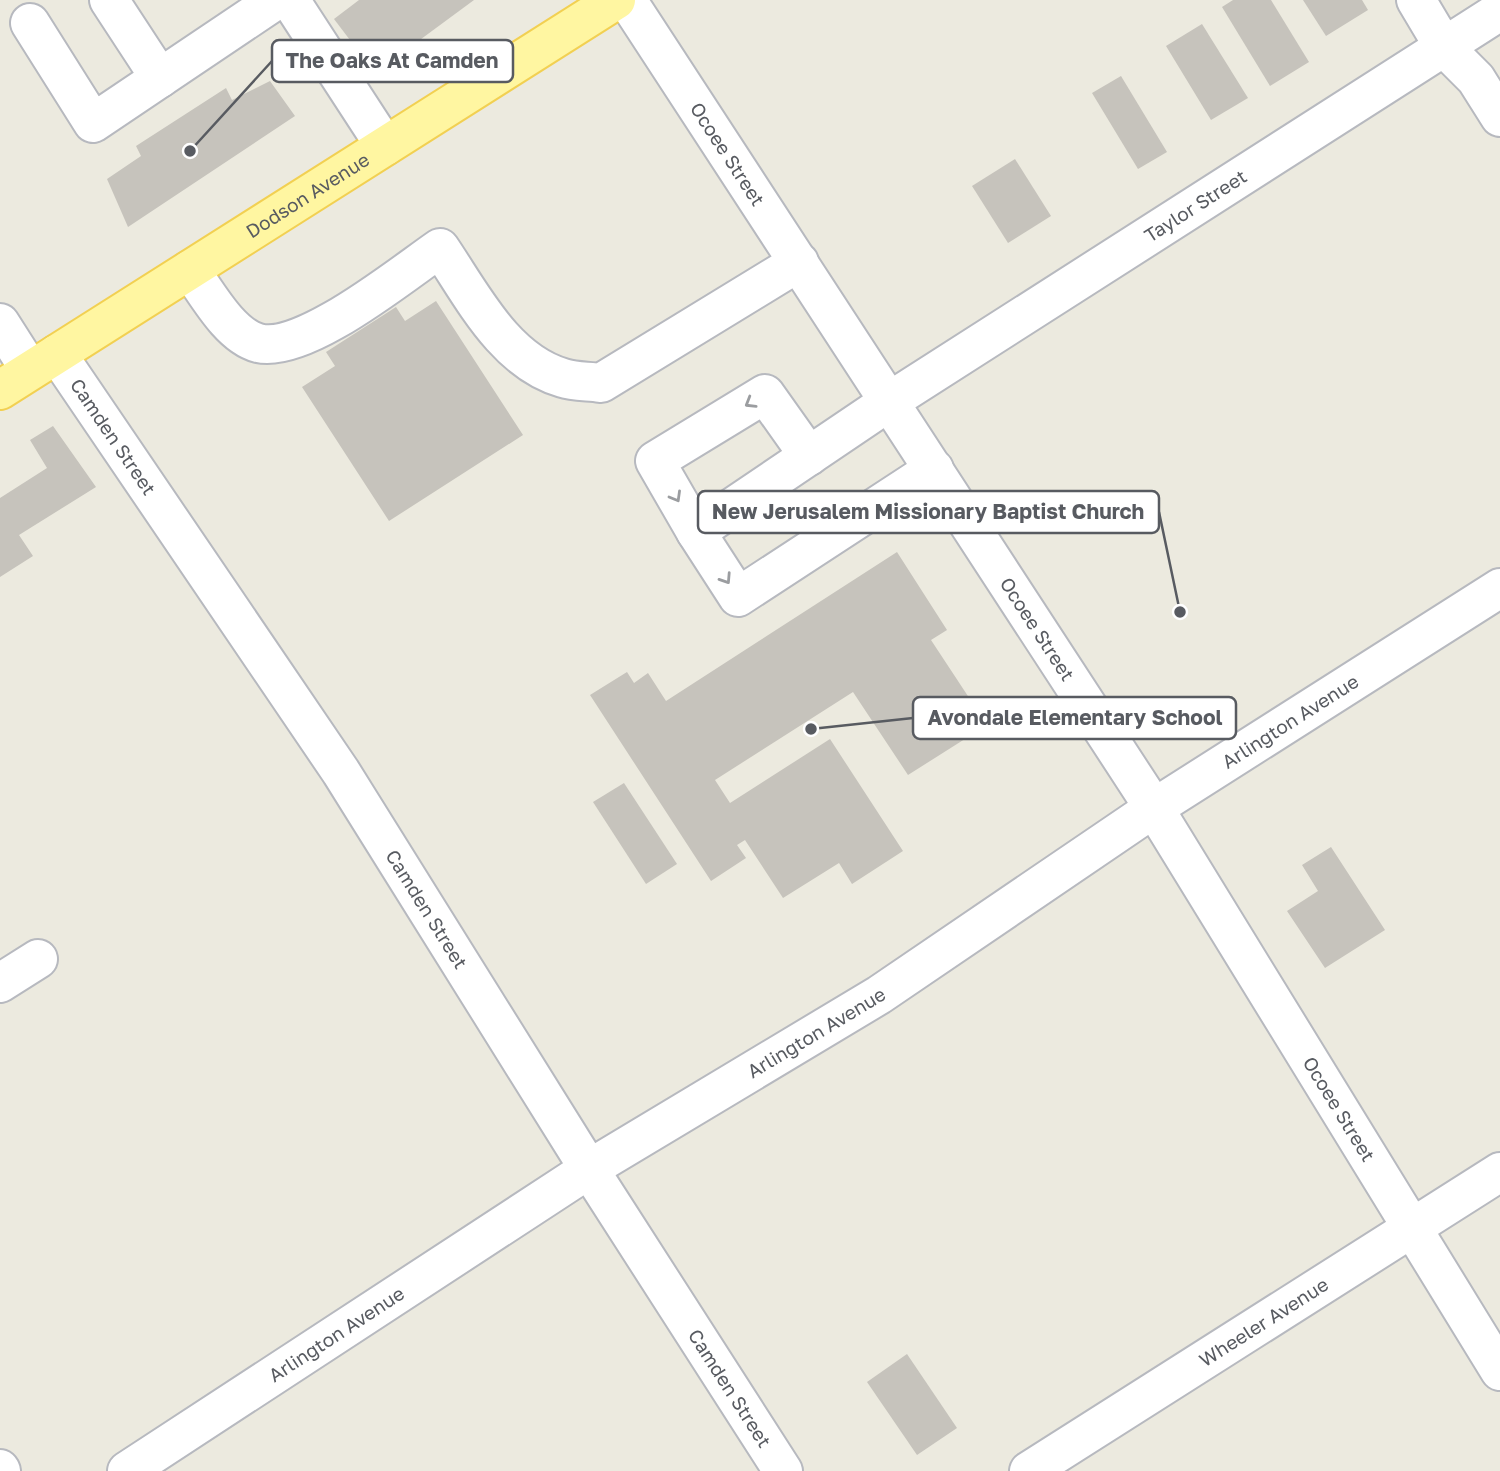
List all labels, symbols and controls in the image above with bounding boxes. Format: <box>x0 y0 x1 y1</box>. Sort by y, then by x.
callout: The Oaks At Camden <box>272 40 513 82</box>
text: The Oaks At Camden <box>286 47 498 73</box>
street label: Ocoee Street <box>686 98 770 210</box>
street label: Dodson Avenue <box>241 147 373 242</box>
street label: Taylor Street <box>1140 164 1251 247</box>
street label: Camden Street <box>66 374 161 499</box>
one-way arrow <box>745 395 758 408</box>
one-way arrow <box>668 489 681 502</box>
callout: New Jerusalem Missionary Baptist Church <box>698 491 1159 533</box>
text: New Jerusalem Missionary Baptist Church <box>712 498 1144 524</box>
one-way arrow <box>718 571 731 584</box>
street label: Ocoee Street <box>996 573 1080 685</box>
street label: Arlington Avenue <box>1217 669 1362 773</box>
callout: Avondale Elementary School <box>913 697 1236 739</box>
text: Avondale Elementary School <box>927 704 1223 730</box>
street label: Camden Street <box>381 845 473 973</box>
street label: Arlington Avenue <box>743 982 889 1083</box>
street label: Ocoee Street <box>1298 1052 1380 1165</box>
street label: Wheeler Avenue <box>1195 1272 1332 1371</box>
street label: Arlington Avenue <box>264 1281 408 1386</box>
street label: Camden Street <box>684 1325 777 1451</box>

